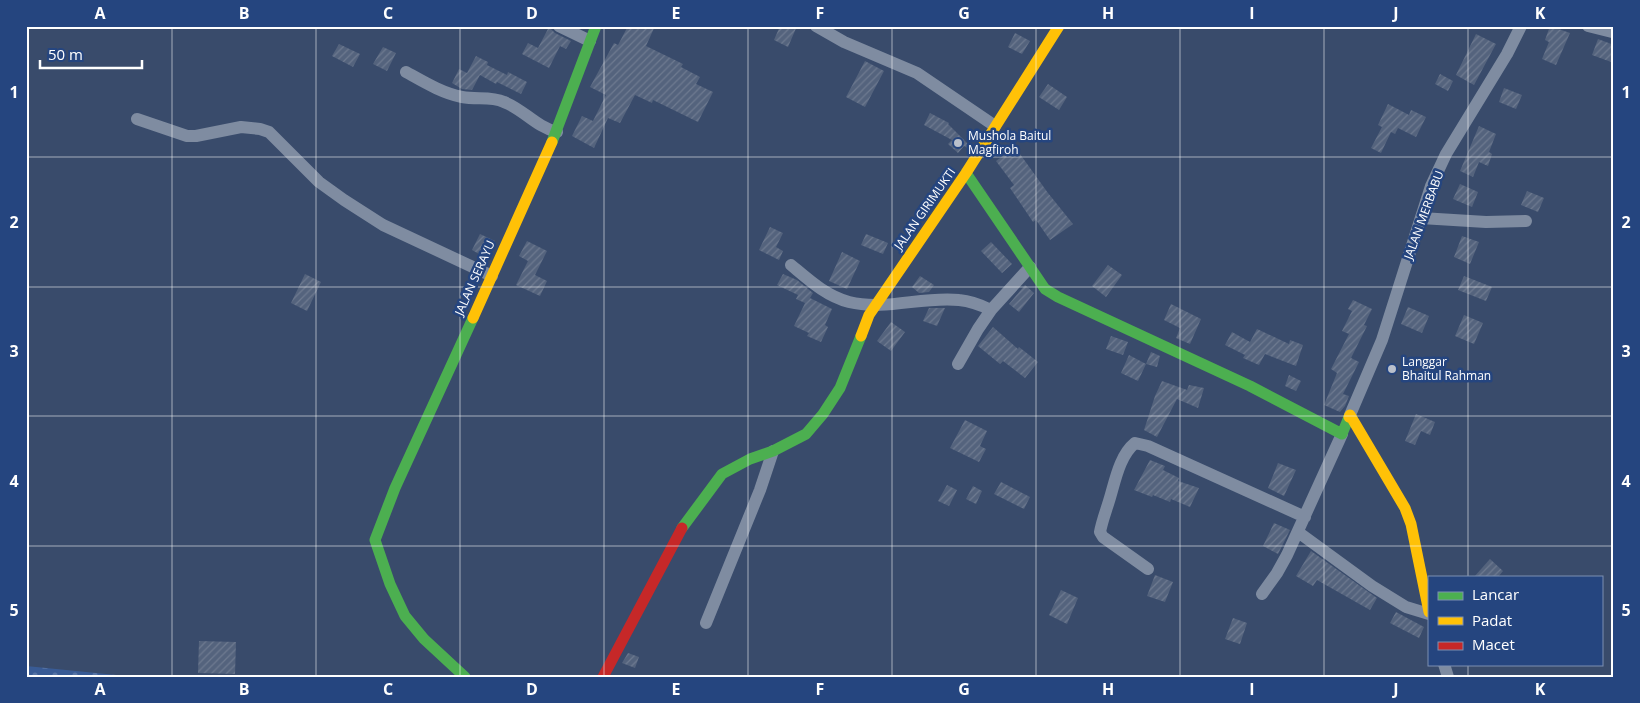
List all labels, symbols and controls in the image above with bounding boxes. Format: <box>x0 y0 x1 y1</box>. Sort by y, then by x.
text: A <box>94 2 106 24</box>
text: B <box>239 2 249 24</box>
text: C <box>383 2 393 24</box>
text: D <box>526 2 538 24</box>
text: E <box>672 2 681 24</box>
text: F <box>816 2 824 24</box>
text: G <box>958 2 970 24</box>
text: H <box>1102 2 1114 24</box>
text: I <box>1249 2 1255 24</box>
text: J <box>1391 2 1399 24</box>
text: K <box>1535 2 1546 24</box>
scale bar <box>40 38 142 70</box>
text: 50 m <box>48 44 83 64</box>
text: 1 <box>9 81 19 103</box>
text: 1 <box>1621 81 1631 103</box>
place label: Mushola Baitul Magfiroh <box>968 127 1051 158</box>
marker: Mushola Baitul Magfiroh <box>952 137 964 149</box>
street label: JALAN GIRIMUKTI <box>889 164 959 254</box>
street label: JALAN MERBABU <box>1399 168 1448 263</box>
text: 2 <box>9 211 19 233</box>
text: 2 <box>1621 211 1631 233</box>
street label: JALAN SERAYU <box>450 238 499 319</box>
text: 3 <box>9 340 19 362</box>
text: 3 <box>1621 340 1631 362</box>
place label: Langgar Bhaitul Rahman <box>1402 353 1491 384</box>
marker: Langgar Bhaitul Rahman <box>1386 363 1398 375</box>
text: 4 <box>9 470 19 492</box>
text: 4 <box>1621 470 1631 492</box>
legend <box>1428 576 1602 666</box>
text: Lancar <box>1472 584 1519 604</box>
text: 5 <box>9 599 19 621</box>
text: 5 <box>1621 599 1631 621</box>
text: Padat <box>1472 610 1512 630</box>
text: Macet <box>1472 634 1515 654</box>
text: A <box>94 678 106 700</box>
text: B <box>239 678 249 700</box>
text: C <box>383 678 393 700</box>
text: D <box>526 678 538 700</box>
text: E <box>672 678 681 700</box>
text: F <box>816 678 824 700</box>
text: G <box>958 678 970 700</box>
text: H <box>1102 678 1114 700</box>
text: I <box>1249 678 1255 700</box>
text: J <box>1391 678 1399 700</box>
text: K <box>1535 678 1546 700</box>

